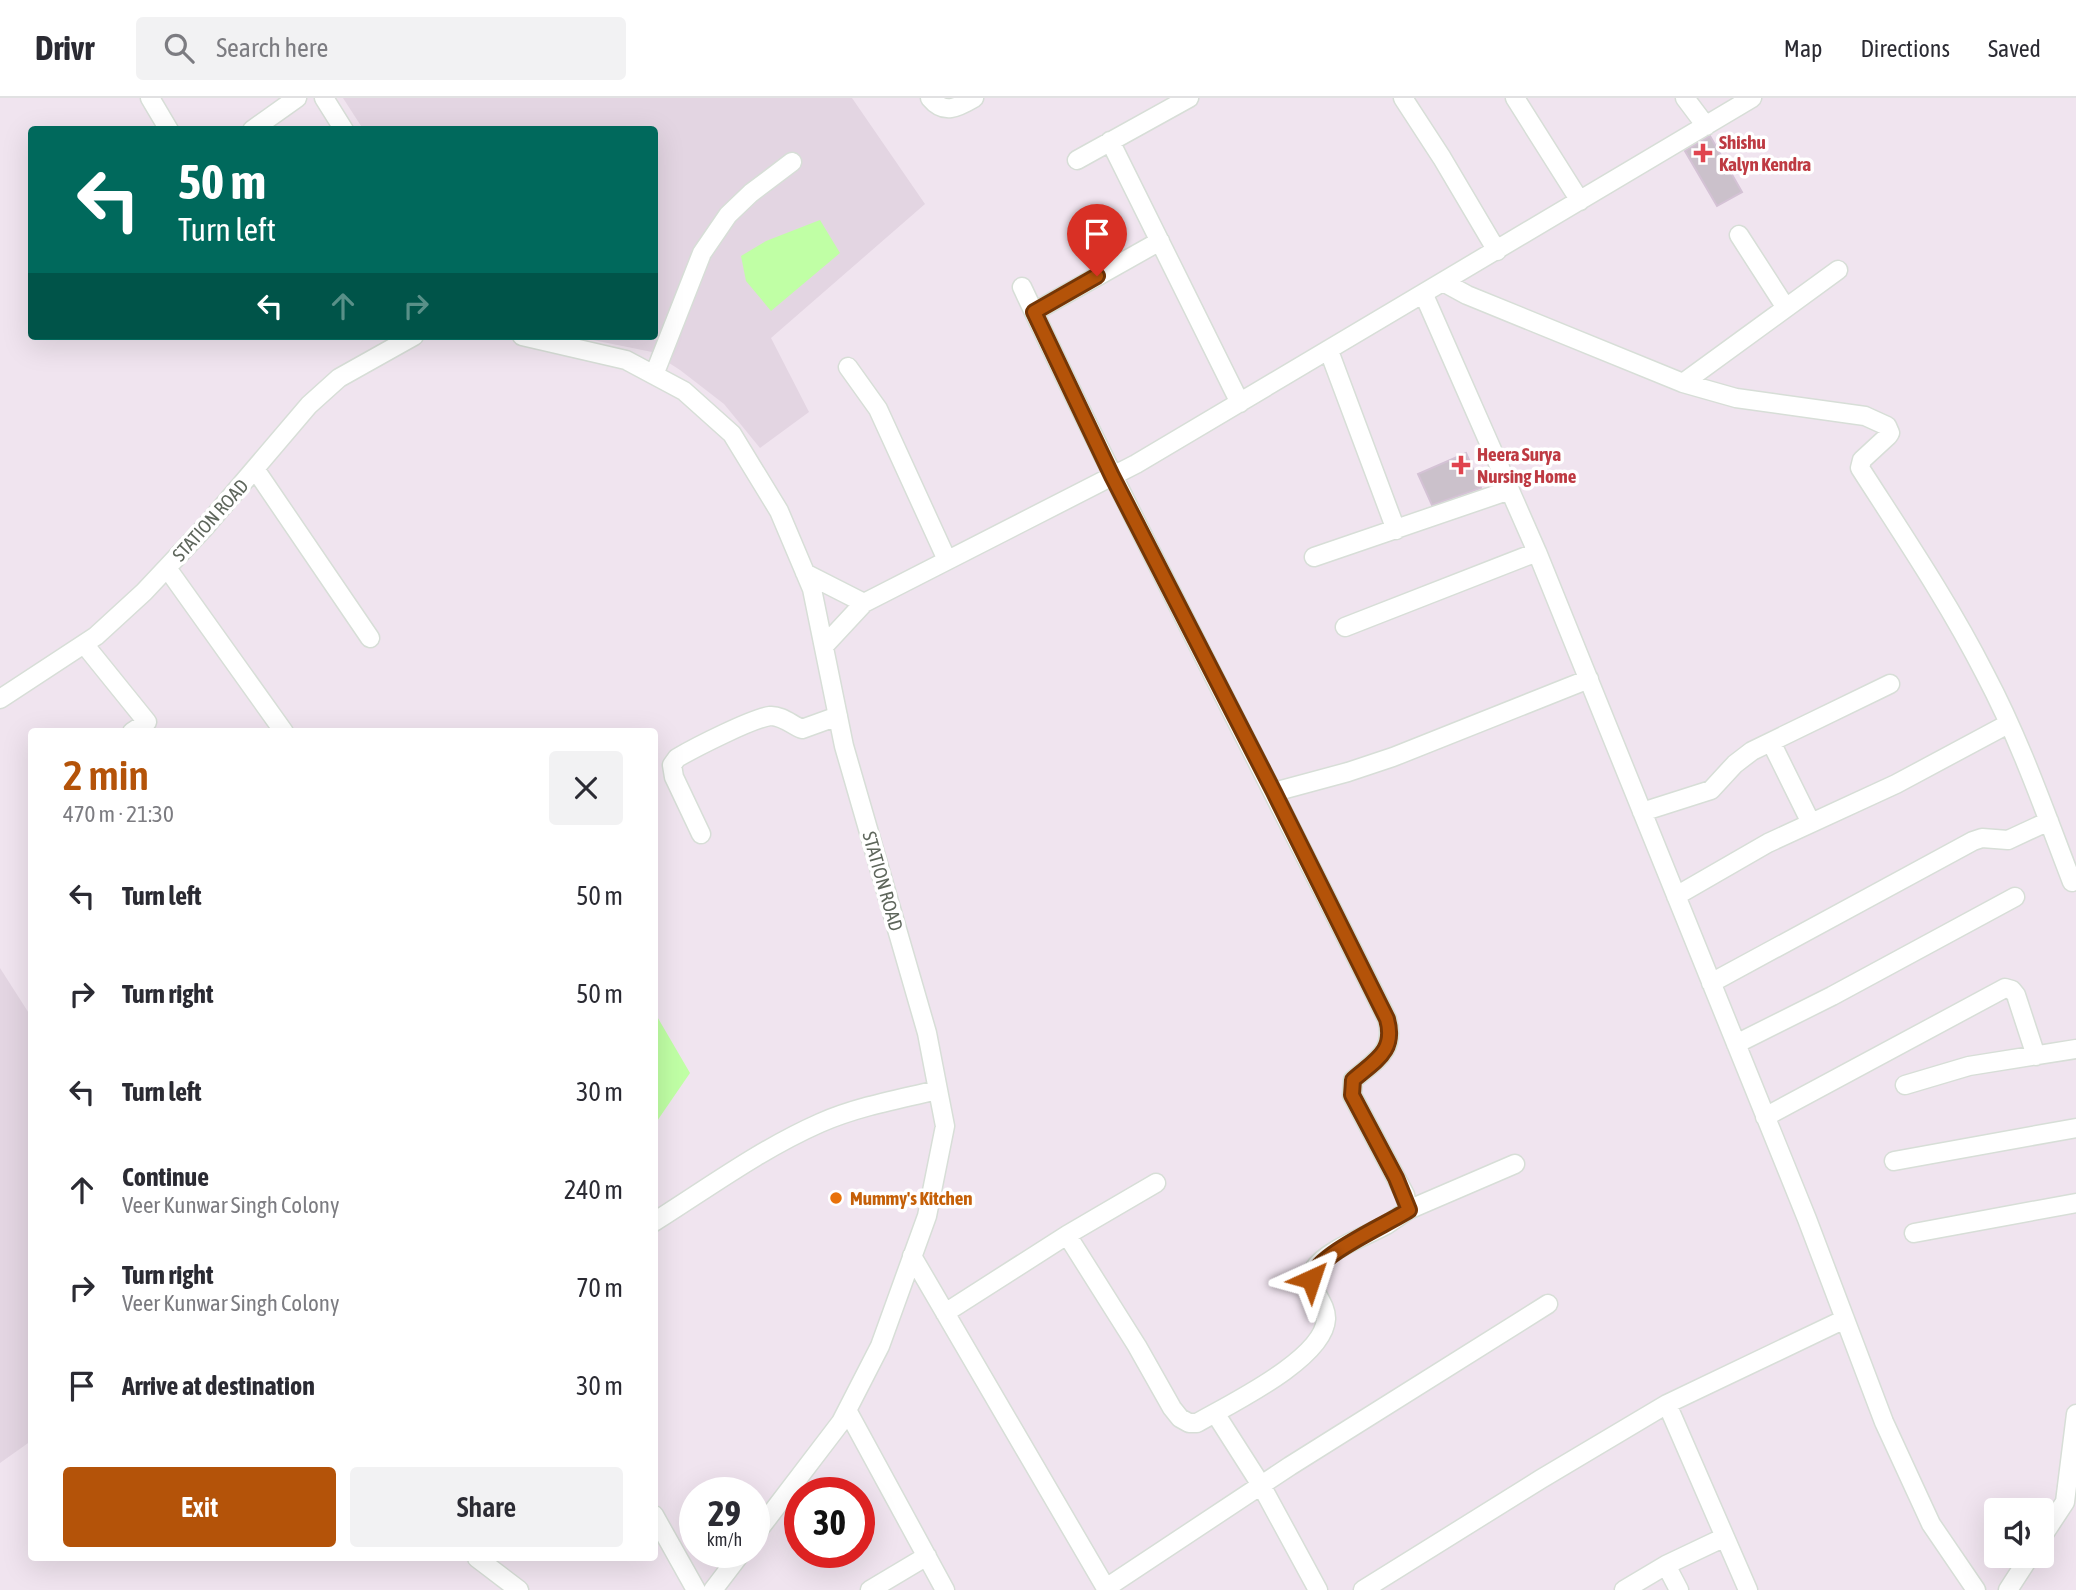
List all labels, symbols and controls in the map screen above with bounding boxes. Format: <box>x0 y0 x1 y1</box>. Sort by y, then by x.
search box <box>136 17 626 80</box>
text: Drivr <box>35 29 94 67</box>
icon: search <box>160 29 198 67</box>
text: Search here <box>216 33 328 63</box>
text: Map <box>1784 35 1822 62</box>
text: Directions <box>1860 35 1950 62</box>
text: Saved <box>1988 35 2041 62</box>
place label: Shishu Kalyn Kendra <box>1719 131 1811 175</box>
marker: Shishu Kalyn Kendra <box>1693 143 1713 163</box>
text: 50 m <box>178 153 266 209</box>
icon: left <box>63 154 154 245</box>
pin <box>1067 204 1127 276</box>
text: Turn left <box>178 211 276 248</box>
icon: arrive <box>1078 215 1116 253</box>
icon: left <box>251 287 289 325</box>
icon: ahead <box>324 287 362 325</box>
icon: right <box>397 287 435 325</box>
place label: Heera Surya Nursing Home <box>1477 443 1577 487</box>
marker: Heera Surya Nursing Home <box>1451 455 1471 475</box>
street label: STATION ROAD <box>168 475 252 565</box>
text: 2 min <box>63 751 149 799</box>
button: close <box>549 751 623 825</box>
text: 470 m · 21:30 <box>63 801 174 827</box>
street label: STATION ROAD <box>858 829 908 933</box>
icon: left <box>63 877 101 915</box>
text: Turn left <box>122 881 202 911</box>
text: 50 m <box>576 881 623 911</box>
icon: right <box>63 975 101 1013</box>
text: Turn right <box>122 979 213 1009</box>
text: 50 m <box>576 979 623 1009</box>
icon: left <box>63 1073 101 1111</box>
text: Turn left <box>122 1077 202 1107</box>
text: 30 m <box>576 1077 623 1107</box>
text: Continue <box>122 1162 209 1192</box>
icon: ahead <box>63 1171 101 1209</box>
text: 240 m <box>564 1175 623 1205</box>
place label: Mummy's Kitchen <box>850 1187 973 1209</box>
marker: Mummy's Kitchen <box>828 1190 844 1206</box>
text: Veer Kunwar Singh Colony <box>122 1192 340 1218</box>
position arrow <box>1274 1242 1348 1316</box>
text: Turn right <box>122 1260 213 1290</box>
icon: right <box>63 1269 101 1307</box>
text: 70 m <box>576 1273 623 1303</box>
text: Veer Kunwar Singh Colony <box>122 1290 340 1316</box>
icon: arrive <box>63 1367 101 1405</box>
text: Arrive at destination <box>122 1371 315 1401</box>
text: 30 m <box>576 1371 623 1401</box>
button: Exit <box>63 1467 336 1547</box>
button: Share <box>350 1467 623 1547</box>
speed limit sign: 30 <box>784 1477 875 1568</box>
text: 29 <box>708 1493 741 1533</box>
map controls <box>1984 1498 2054 1568</box>
button: sound <box>1984 1498 2054 1568</box>
text: km/h <box>707 1529 742 1550</box>

